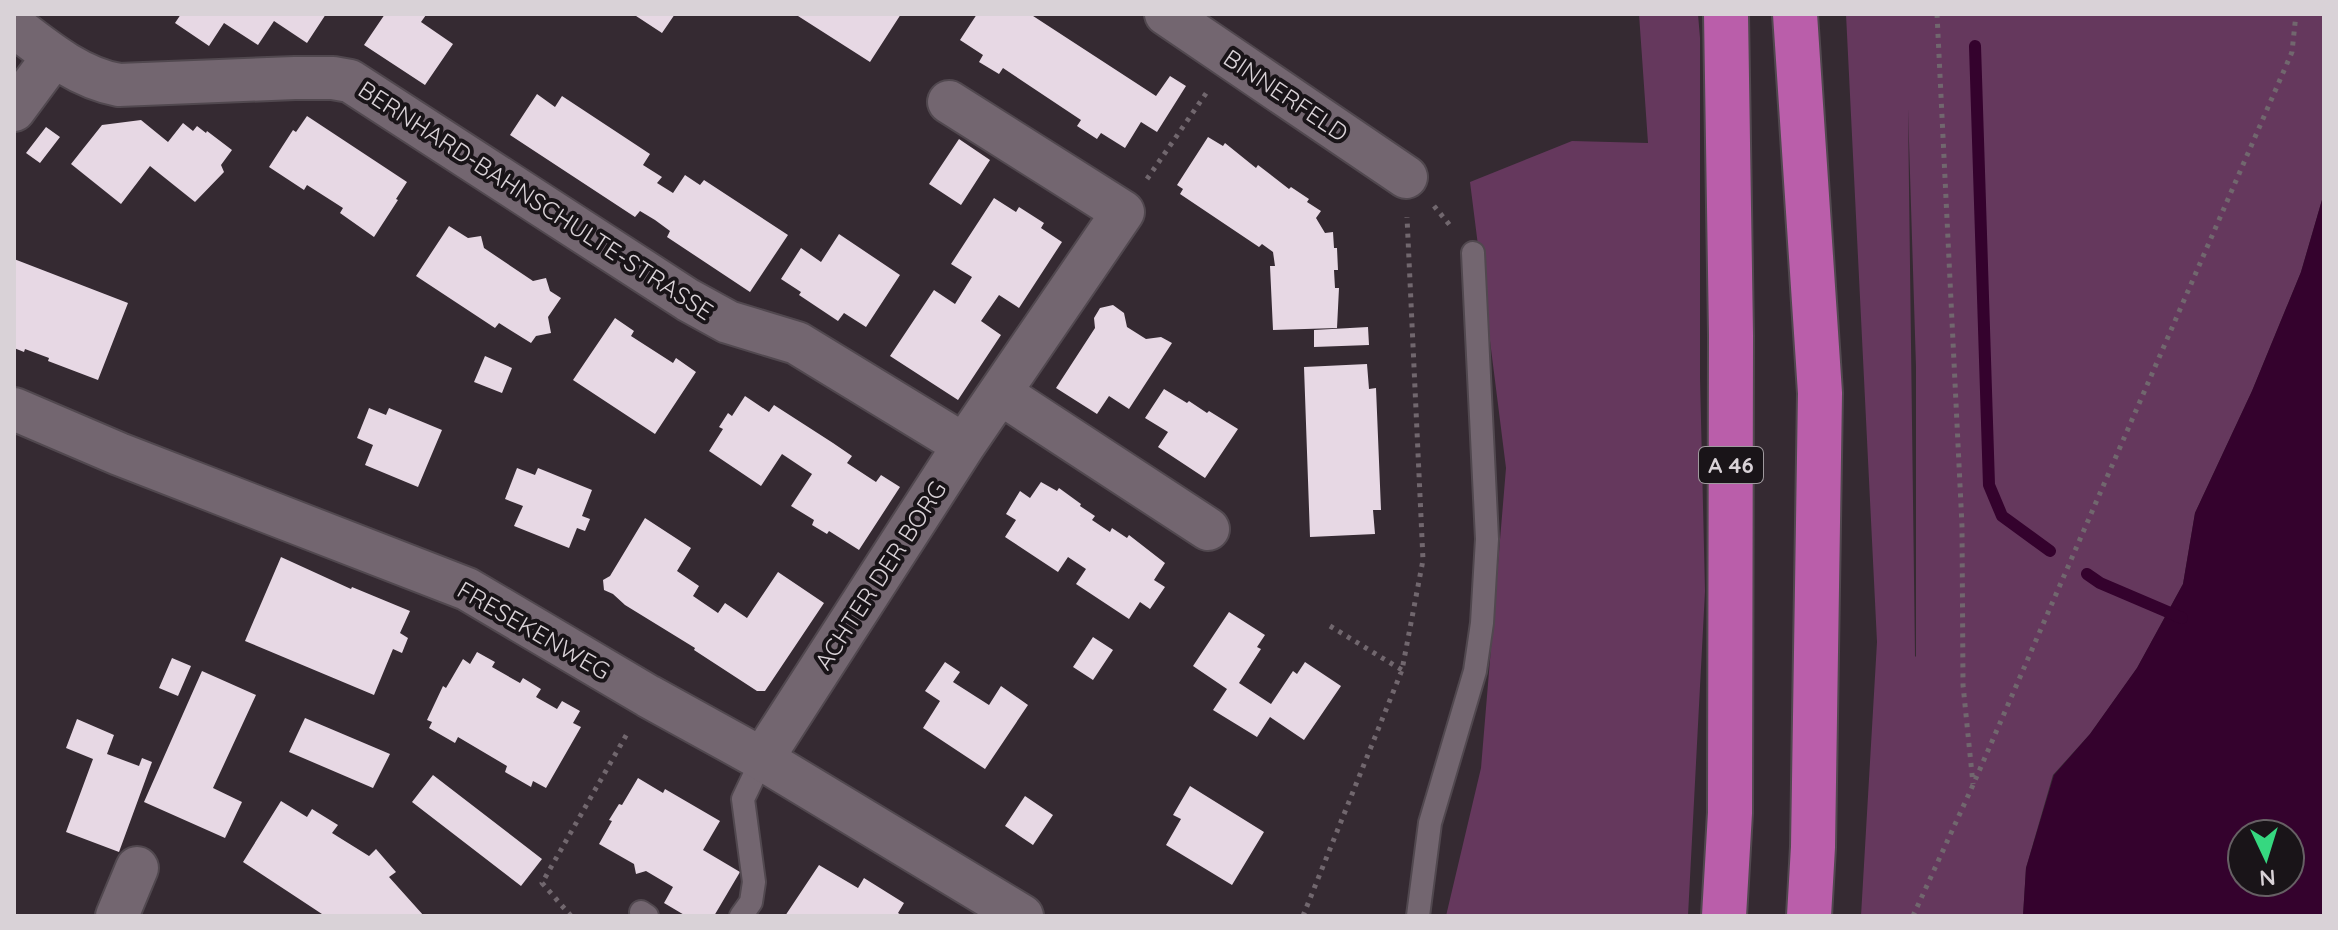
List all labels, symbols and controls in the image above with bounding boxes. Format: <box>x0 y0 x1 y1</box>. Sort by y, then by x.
street label: BINNERFELD <box>1218 42 1354 148</box>
street label: BERNHARD-BAHNSCHULTE-STRASSE <box>353 74 719 326</box>
road number: A 46 <box>1699 447 1763 483</box>
street label: ACHTER DER BORG <box>808 475 952 675</box>
street label: FRESEKENWEG <box>452 574 616 686</box>
north arrow <box>2226 818 2306 898</box>
text: N <box>2258 863 2276 892</box>

